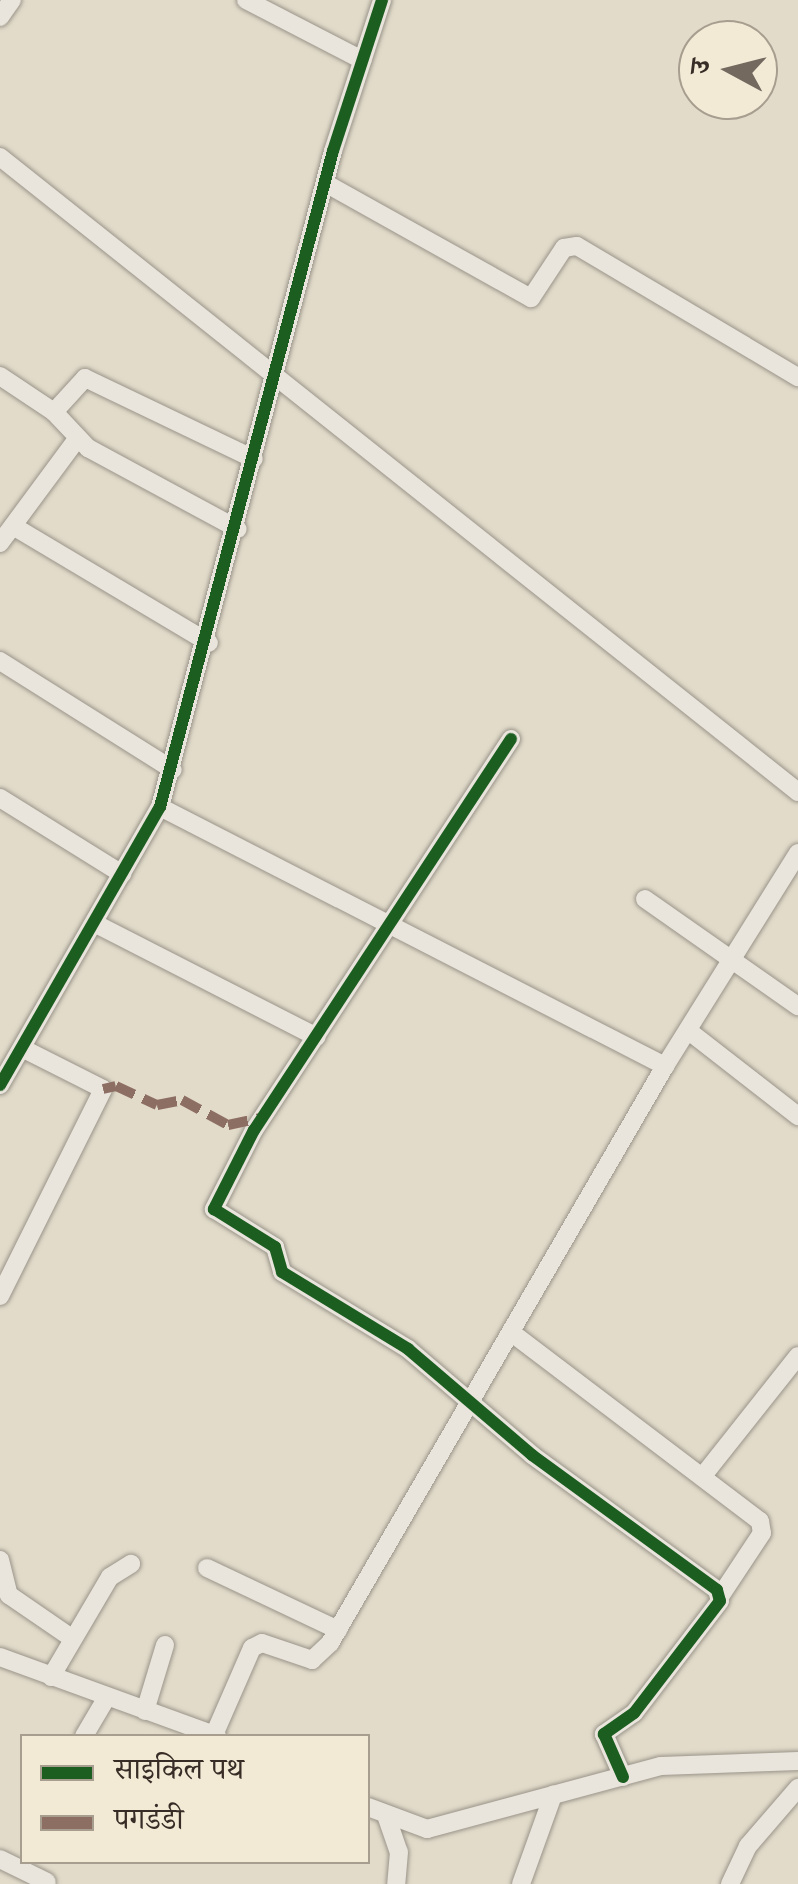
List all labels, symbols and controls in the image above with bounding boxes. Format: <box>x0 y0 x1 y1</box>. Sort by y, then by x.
north arrow <box>678 20 778 120</box>
text: उ <box>680 57 720 76</box>
legend <box>20 1734 370 1864</box>
text: साइकिल पथ <box>114 1749 244 1790</box>
text: पगडंडी <box>114 1799 184 1840</box>

